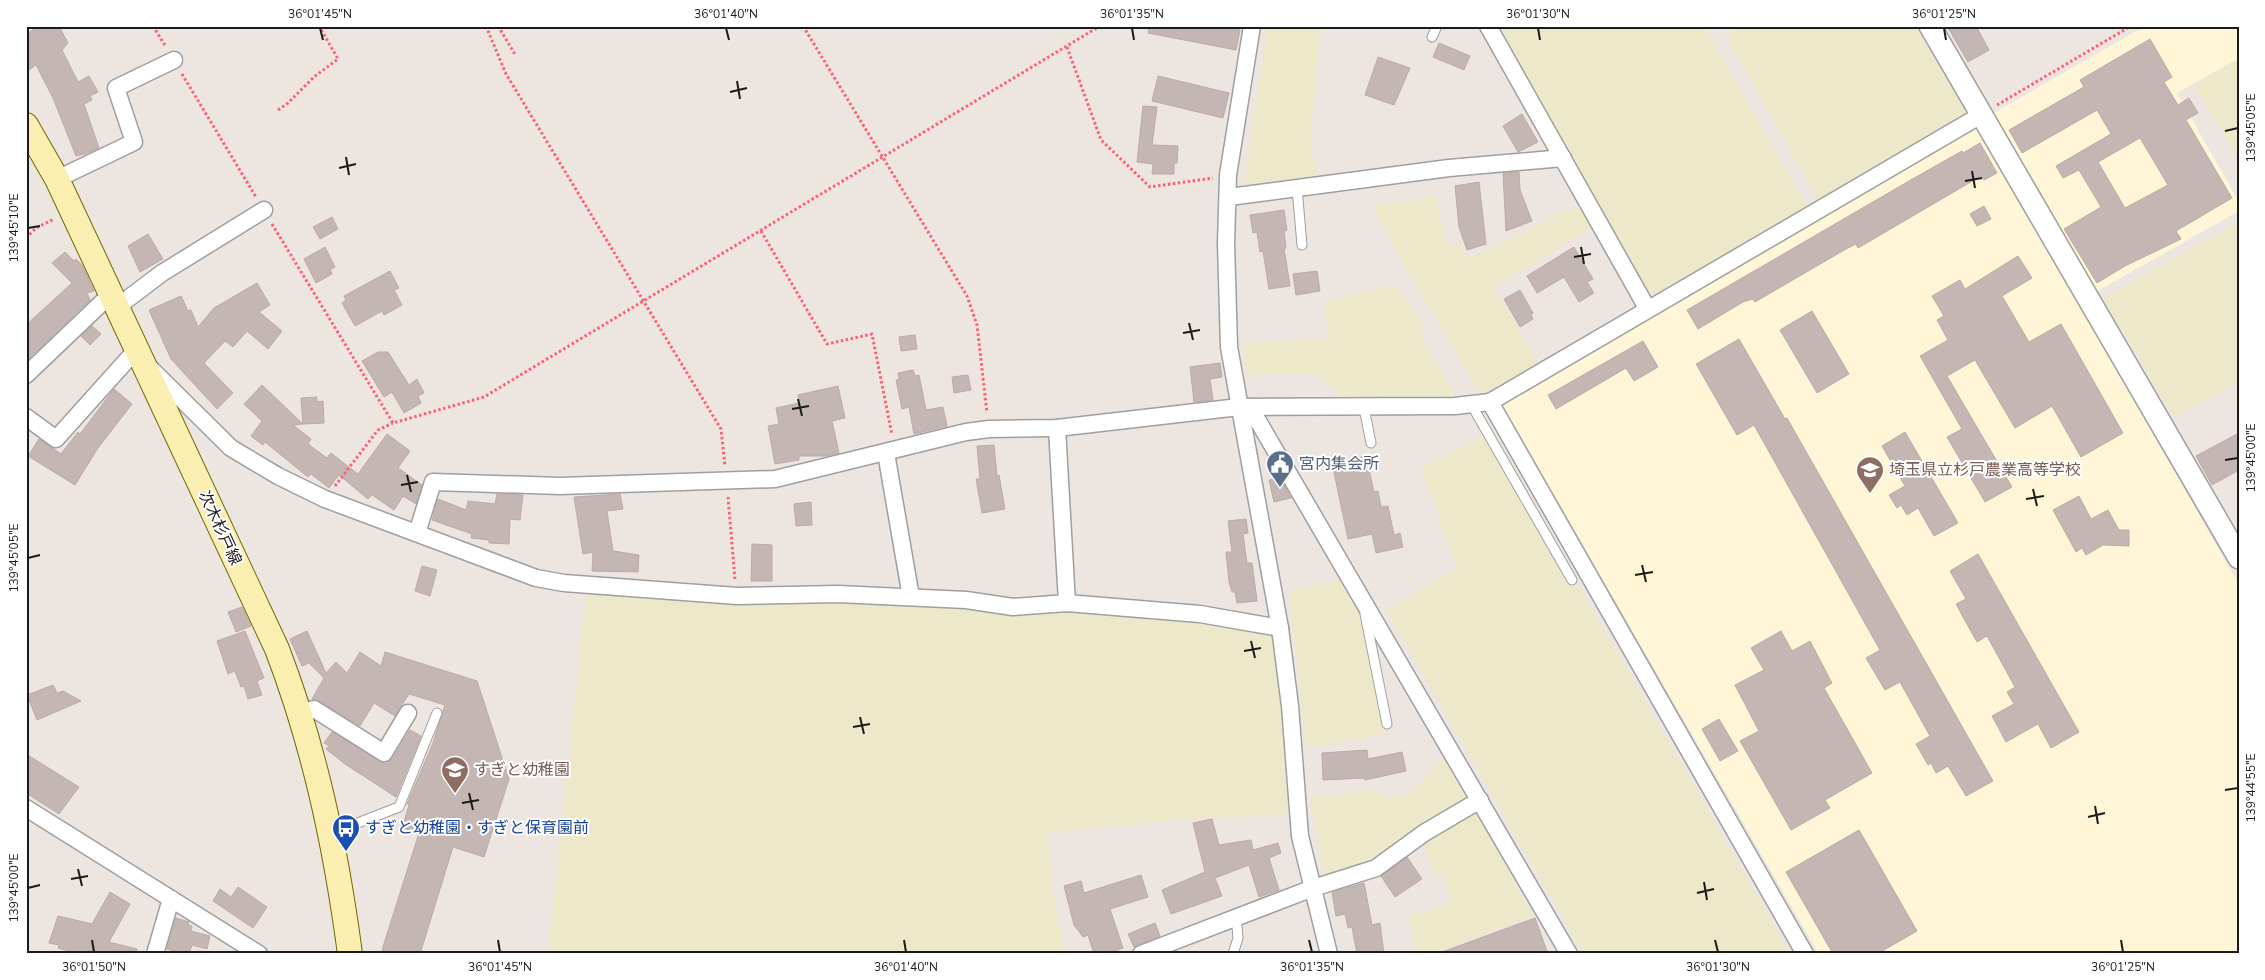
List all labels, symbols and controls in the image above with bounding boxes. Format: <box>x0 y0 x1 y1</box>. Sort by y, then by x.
text: 36°01'45"N <box>288 6 352 22</box>
text: 36°01'40"N <box>694 6 758 22</box>
text: 36°01'35"N <box>1100 6 1164 22</box>
text: 36°01'30"N <box>1506 6 1570 22</box>
text: 36°01'25"N <box>1912 6 1976 22</box>
text: 139°45'05"E <box>2243 93 2259 163</box>
text: 139°45'10"E <box>6 193 22 263</box>
text: 139°45'00"E <box>2243 423 2259 493</box>
public building icon: 宮内集会所 <box>1265 449 1295 488</box>
place label: 宮内集会所 <box>1299 453 1379 475</box>
school or university icon: 埼玉県立杉戸農業高等学校 <box>1855 455 1885 494</box>
place label: 埼玉県立杉戸農業高等学校 <box>1889 459 2081 481</box>
street label: 次木杉戸線 <box>193 487 247 569</box>
text: 139°45'05"E <box>6 523 22 593</box>
text: 139°44'55"E <box>2243 753 2259 823</box>
school or university icon: すぎと幼稚園 <box>440 755 470 794</box>
place label: すぎと幼稚園 <box>474 759 570 781</box>
bus stop icon: すぎと幼稚園・すぎと保育園前 <box>331 813 361 852</box>
place label: すぎと幼稚園・すぎと保育園前 <box>365 817 589 839</box>
text: 139°45'00"E <box>6 853 22 923</box>
text: 36°01'50"N <box>62 959 126 975</box>
text: 36°01'45"N <box>468 959 532 975</box>
text: 36°01'40"N <box>874 959 938 975</box>
text: 36°01'35"N <box>1280 959 1344 975</box>
text: 36°01'30"N <box>1686 959 1750 975</box>
text: 36°01'25"N <box>2091 959 2155 975</box>

